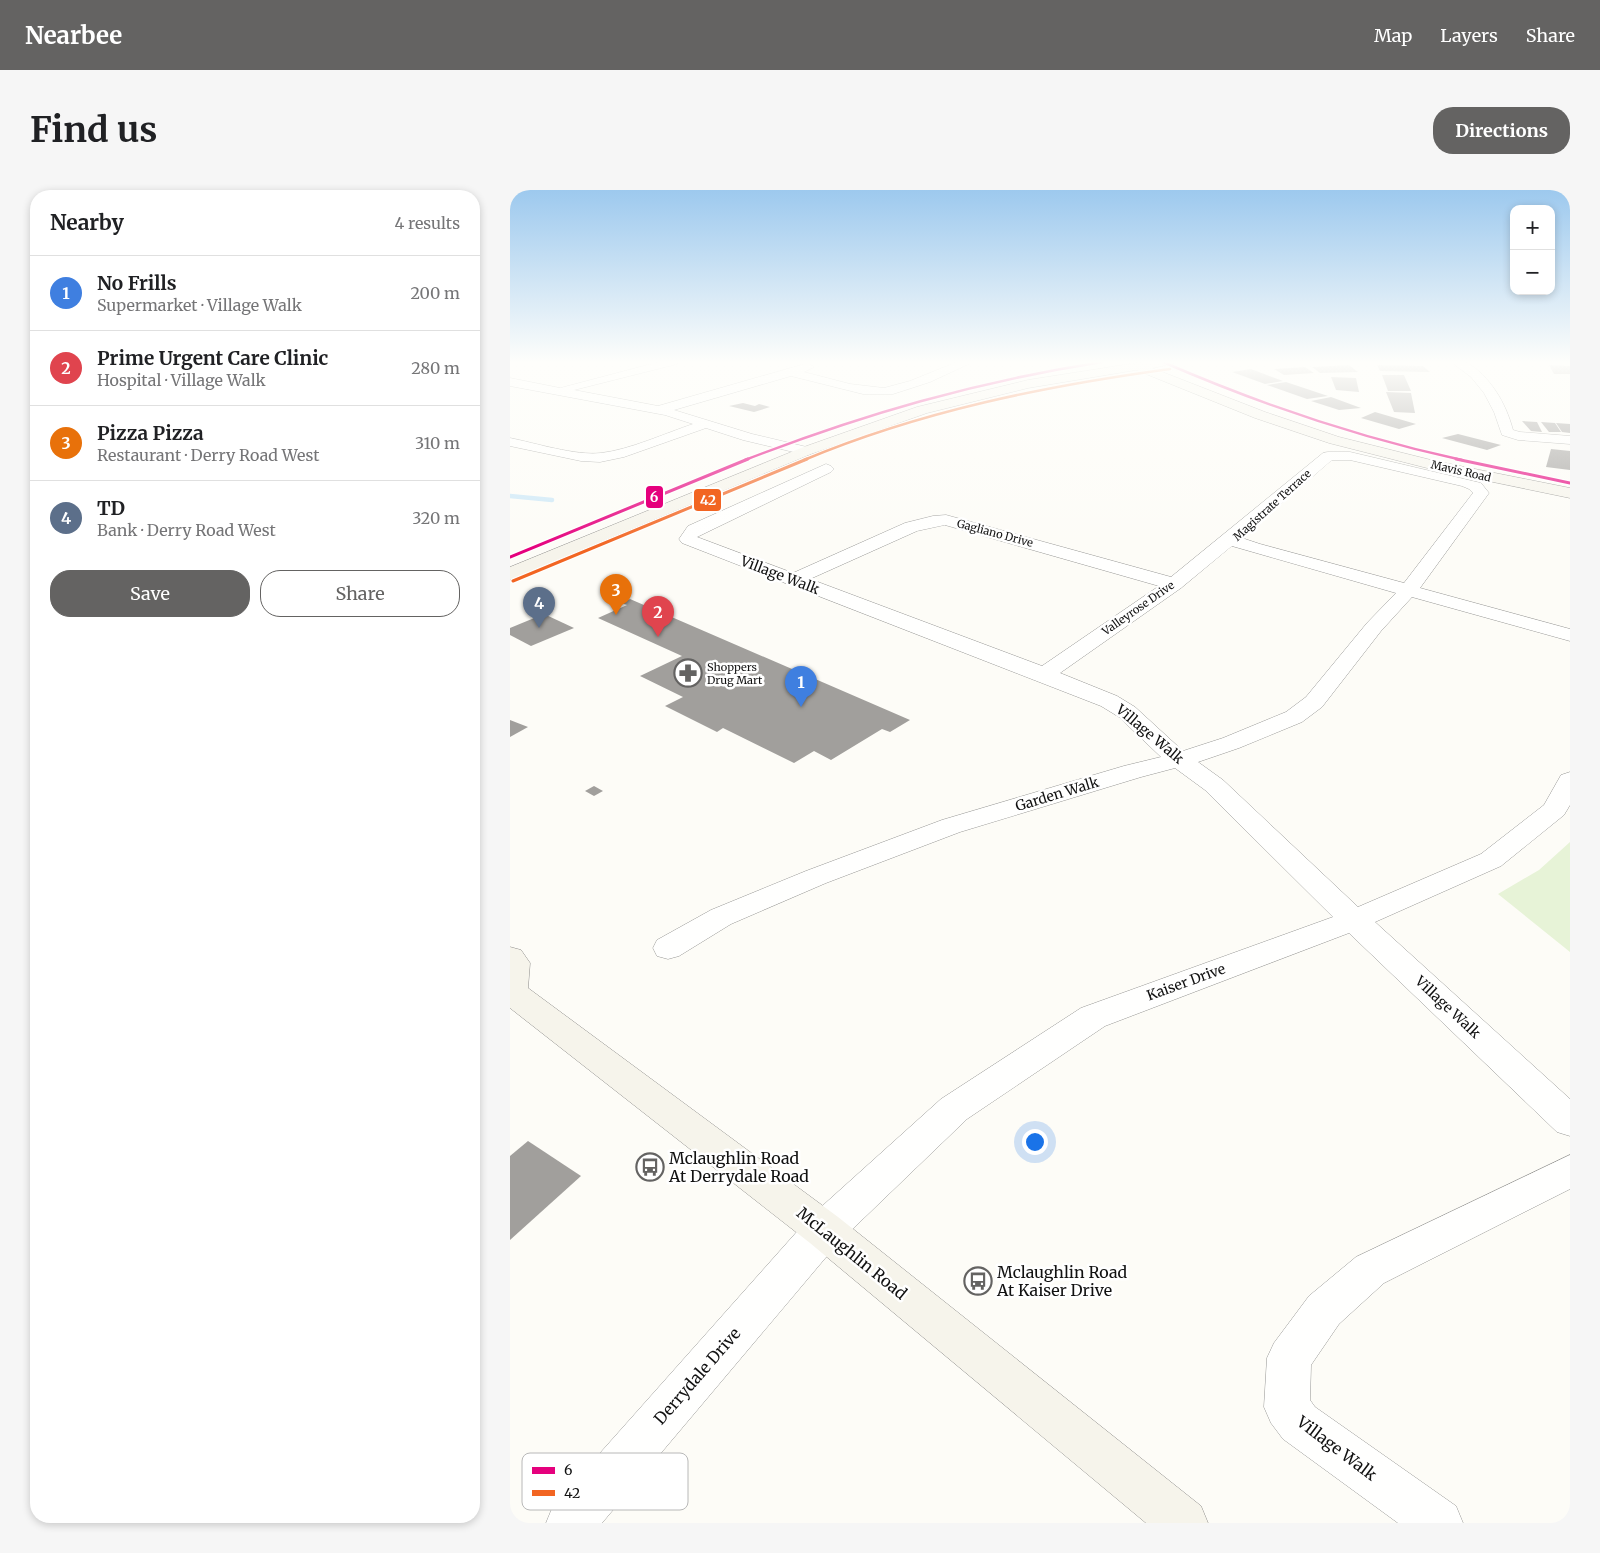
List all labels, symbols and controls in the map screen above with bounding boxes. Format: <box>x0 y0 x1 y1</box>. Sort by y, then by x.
text: Nearbee <box>25 20 122 51</box>
text: Map <box>1374 24 1412 47</box>
text: Layers <box>1440 24 1498 47</box>
text: Share <box>1526 24 1575 47</box>
button: Directions <box>1433 107 1570 154</box>
text: Find us <box>30 108 157 152</box>
map controls <box>1510 205 1555 295</box>
button: + <box>1510 205 1555 250</box>
text: Nearby <box>50 209 124 236</box>
text: 4 results <box>394 213 460 233</box>
button: − <box>1510 250 1555 295</box>
text: No Frills <box>97 271 177 295</box>
text: 1 <box>62 283 70 303</box>
text: 200 m <box>410 283 460 303</box>
text: Supermarket · Village Walk <box>97 295 302 315</box>
text: Prime Urgent Care Clinic <box>97 346 328 370</box>
text: 2 <box>61 358 71 378</box>
text: 280 m <box>411 358 460 378</box>
text: Hospital · Village Walk <box>97 370 266 390</box>
text: Pizza Pizza <box>97 421 204 445</box>
text: 3 <box>61 433 71 453</box>
text: 310 m <box>415 433 460 453</box>
text: Restaurant · Derry Road West <box>97 445 320 465</box>
street label: Mavis Road <box>1430 457 1493 485</box>
street label: Magistrate Terrace <box>1230 466 1314 544</box>
line badge: 6 <box>645 485 664 509</box>
text: 6 <box>650 488 659 506</box>
line badge: 42 <box>693 488 722 512</box>
text: 42 <box>700 491 716 509</box>
text: TD <box>97 496 125 520</box>
text: 4 <box>61 508 71 528</box>
text: 320 m <box>412 508 460 528</box>
street label: Gagliano Drive <box>955 516 1035 550</box>
text: Bank · Derry Road West <box>97 520 276 540</box>
street label: Village Walk <box>737 551 822 598</box>
button: Save <box>50 570 250 617</box>
button: Share <box>260 570 460 617</box>
pin: 3 <box>600 574 632 615</box>
street label: Valleyrose Drive <box>1098 578 1177 639</box>
pin: 4 <box>523 587 555 628</box>
pin: 2 <box>642 596 674 637</box>
pharmacy icon: Shoppers Drug Mart <box>673 658 703 688</box>
place label: Shoppers Drug Mart <box>707 660 763 687</box>
pin: 1 <box>785 666 817 707</box>
street label: Village Walk <box>1112 700 1188 768</box>
street label: Garden Walk <box>1013 773 1101 815</box>
street label: Kaiser Drive <box>1144 959 1228 1005</box>
street label: Village Walk <box>1411 971 1485 1042</box>
your location <box>1022 1129 1048 1155</box>
place label: Mclaughlin Road At Derrydale Road <box>668 1148 809 1186</box>
bus stop icon: Mclaughlin Road At Derrydale Road <box>635 1152 665 1182</box>
street label: McLaughlin Road <box>793 1203 911 1304</box>
place label: Mclaughlin Road At Kaiser Drive <box>996 1262 1128 1300</box>
bus stop icon: Mclaughlin Road At Kaiser Drive <box>963 1266 993 1296</box>
street label: Derrydale Drive <box>650 1324 744 1428</box>
street label: Village Walk <box>1292 1411 1382 1485</box>
legend <box>522 1453 688 1510</box>
text: 6 <box>564 1461 572 1479</box>
text: 42 <box>564 1484 580 1502</box>

